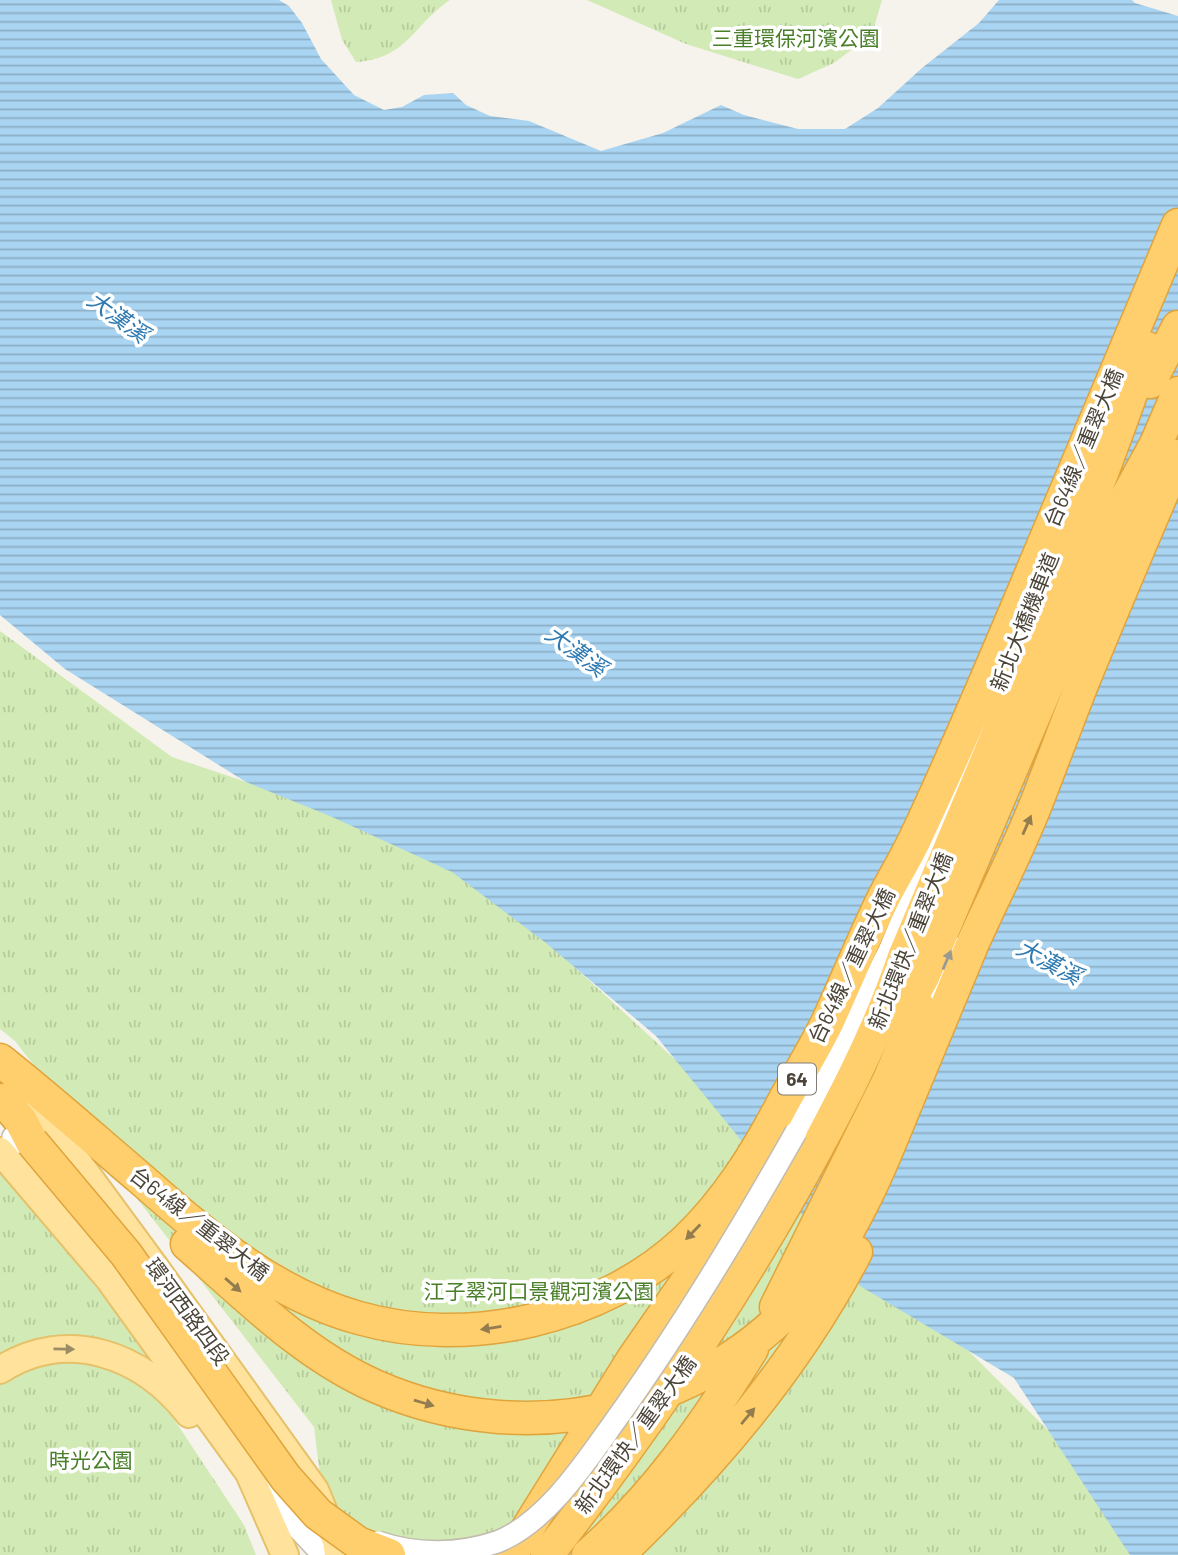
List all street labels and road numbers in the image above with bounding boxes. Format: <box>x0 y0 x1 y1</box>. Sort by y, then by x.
street label: 台64線／重翠大橋 <box>1038 365 1127 530</box>
street label: 新北大橋機車道 <box>984 549 1063 694</box>
street label: 新北環快／重翠大橋 <box>863 848 957 1033</box>
street label: 台64線／重翠大橋 <box>802 884 899 1047</box>
road number: 64 <box>778 1064 816 1094</box>
street label: 台64線／重翠大橋 <box>125 1161 274 1285</box>
street label: 環河西路四段 <box>141 1253 235 1369</box>
street label: 新北環快／重翠大橋 <box>569 1350 700 1518</box>

